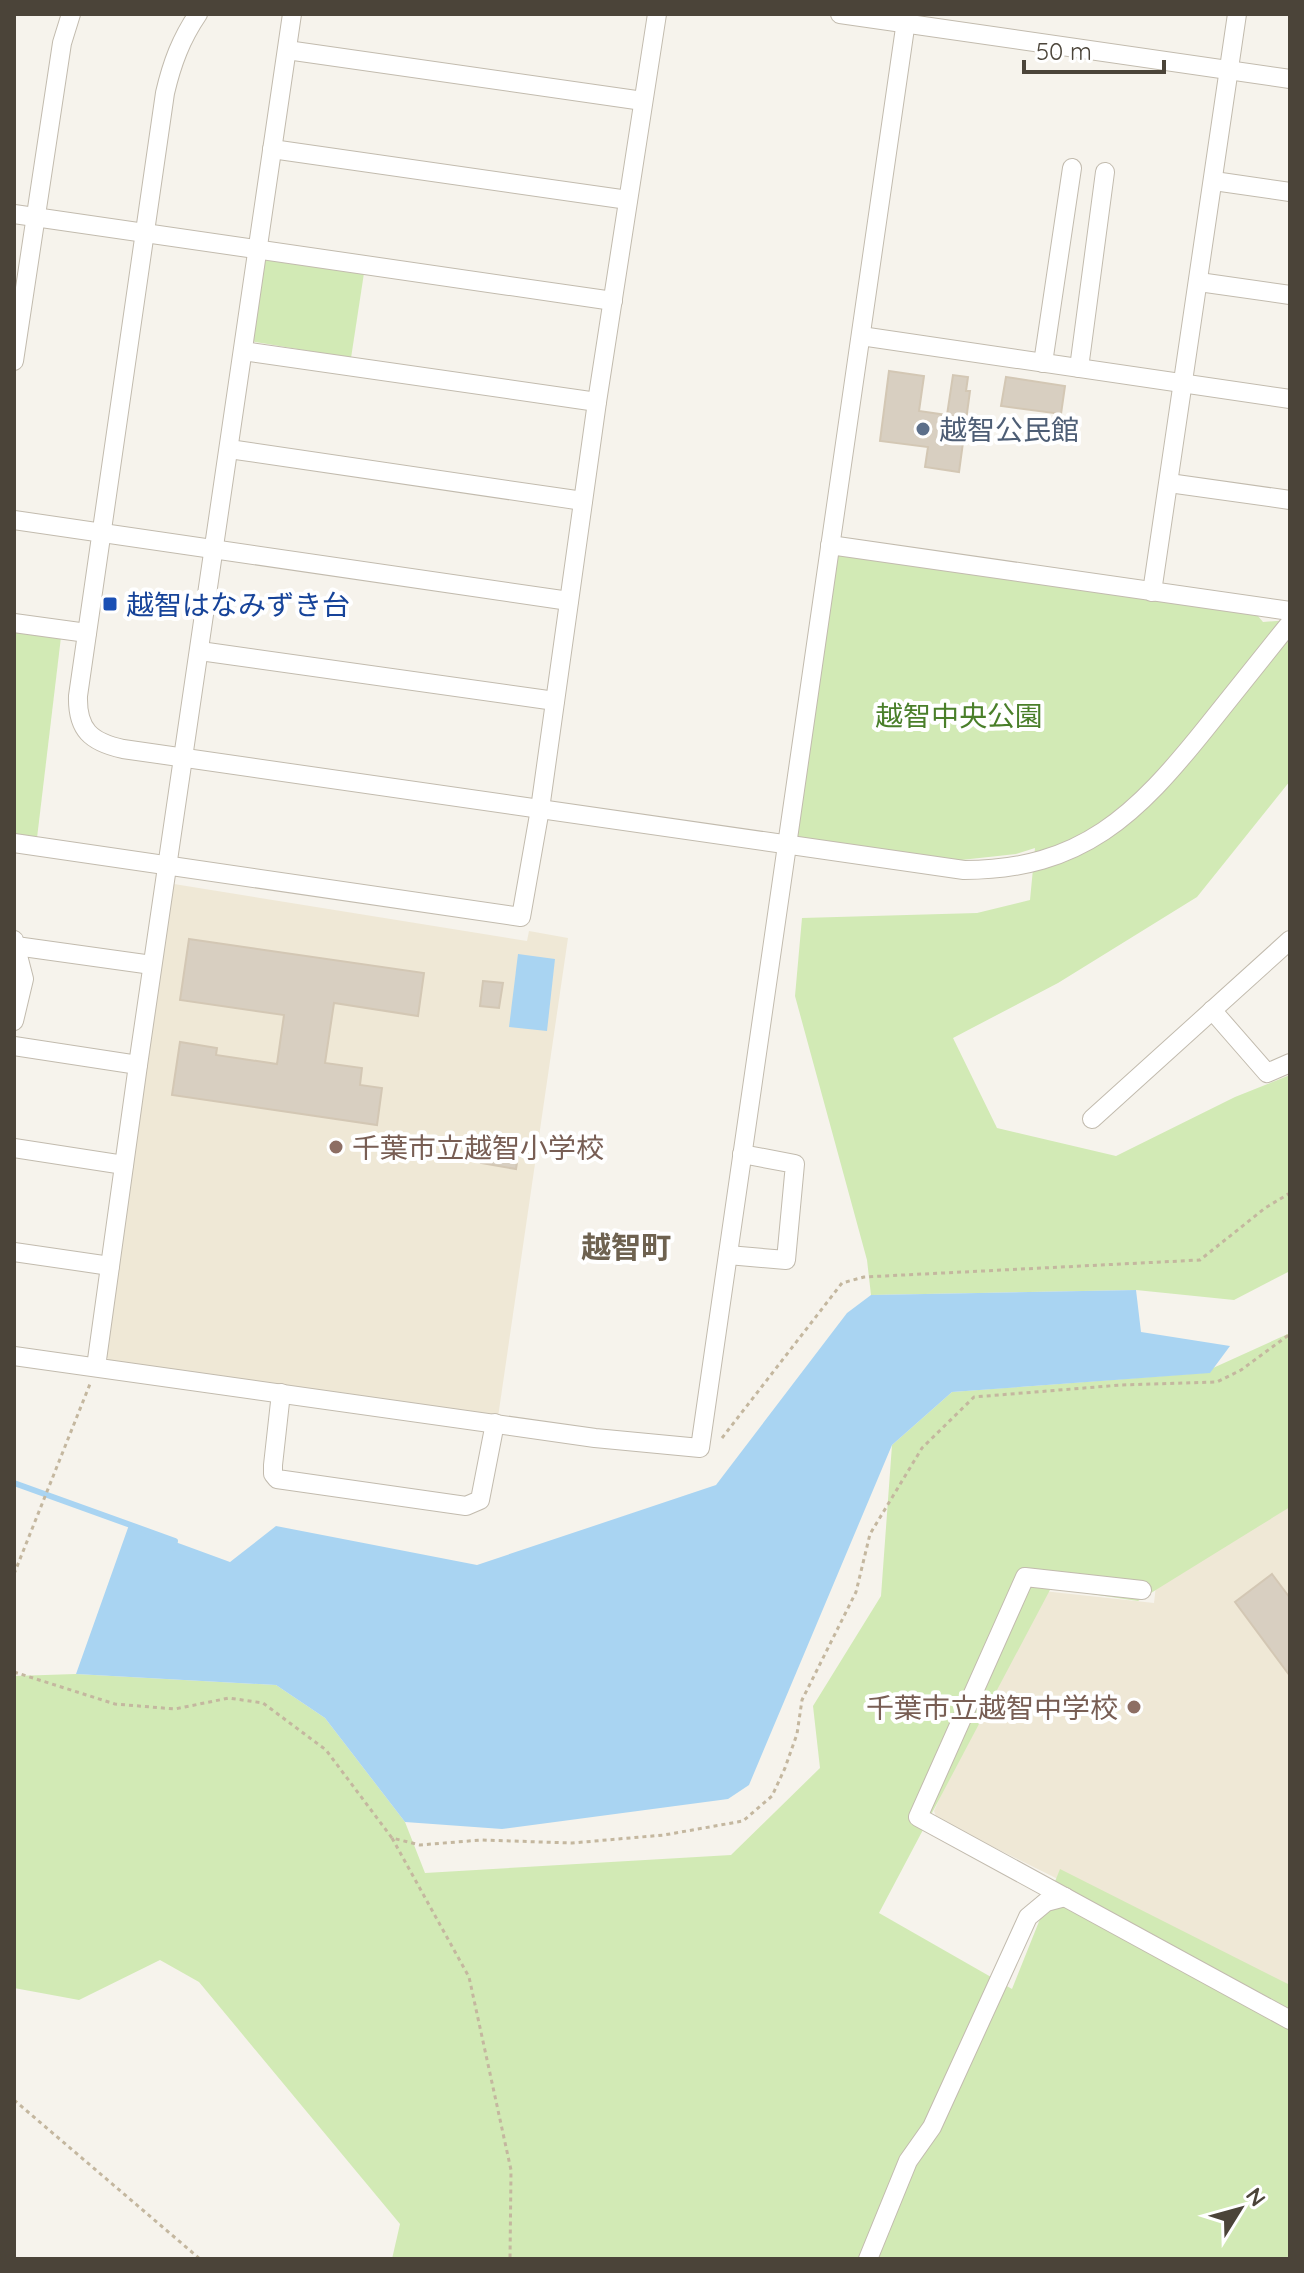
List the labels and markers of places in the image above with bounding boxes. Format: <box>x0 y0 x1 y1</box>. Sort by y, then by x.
place label: 越智公民館 <box>939 412 1079 447</box>
marker: 越智公民館 <box>914 420 932 438</box>
place label: 越智はなみずき台 <box>126 587 350 622</box>
marker: 越智はなみずき台 <box>101 595 119 613</box>
place label: 千葉市立越智小学校 <box>352 1130 604 1165</box>
marker: 千葉市立越智小学校 <box>327 1138 345 1156</box>
place label: 千葉市立越智中学校 <box>866 1690 1118 1725</box>
marker: 千葉市立越智中学校 <box>1125 1698 1143 1716</box>

